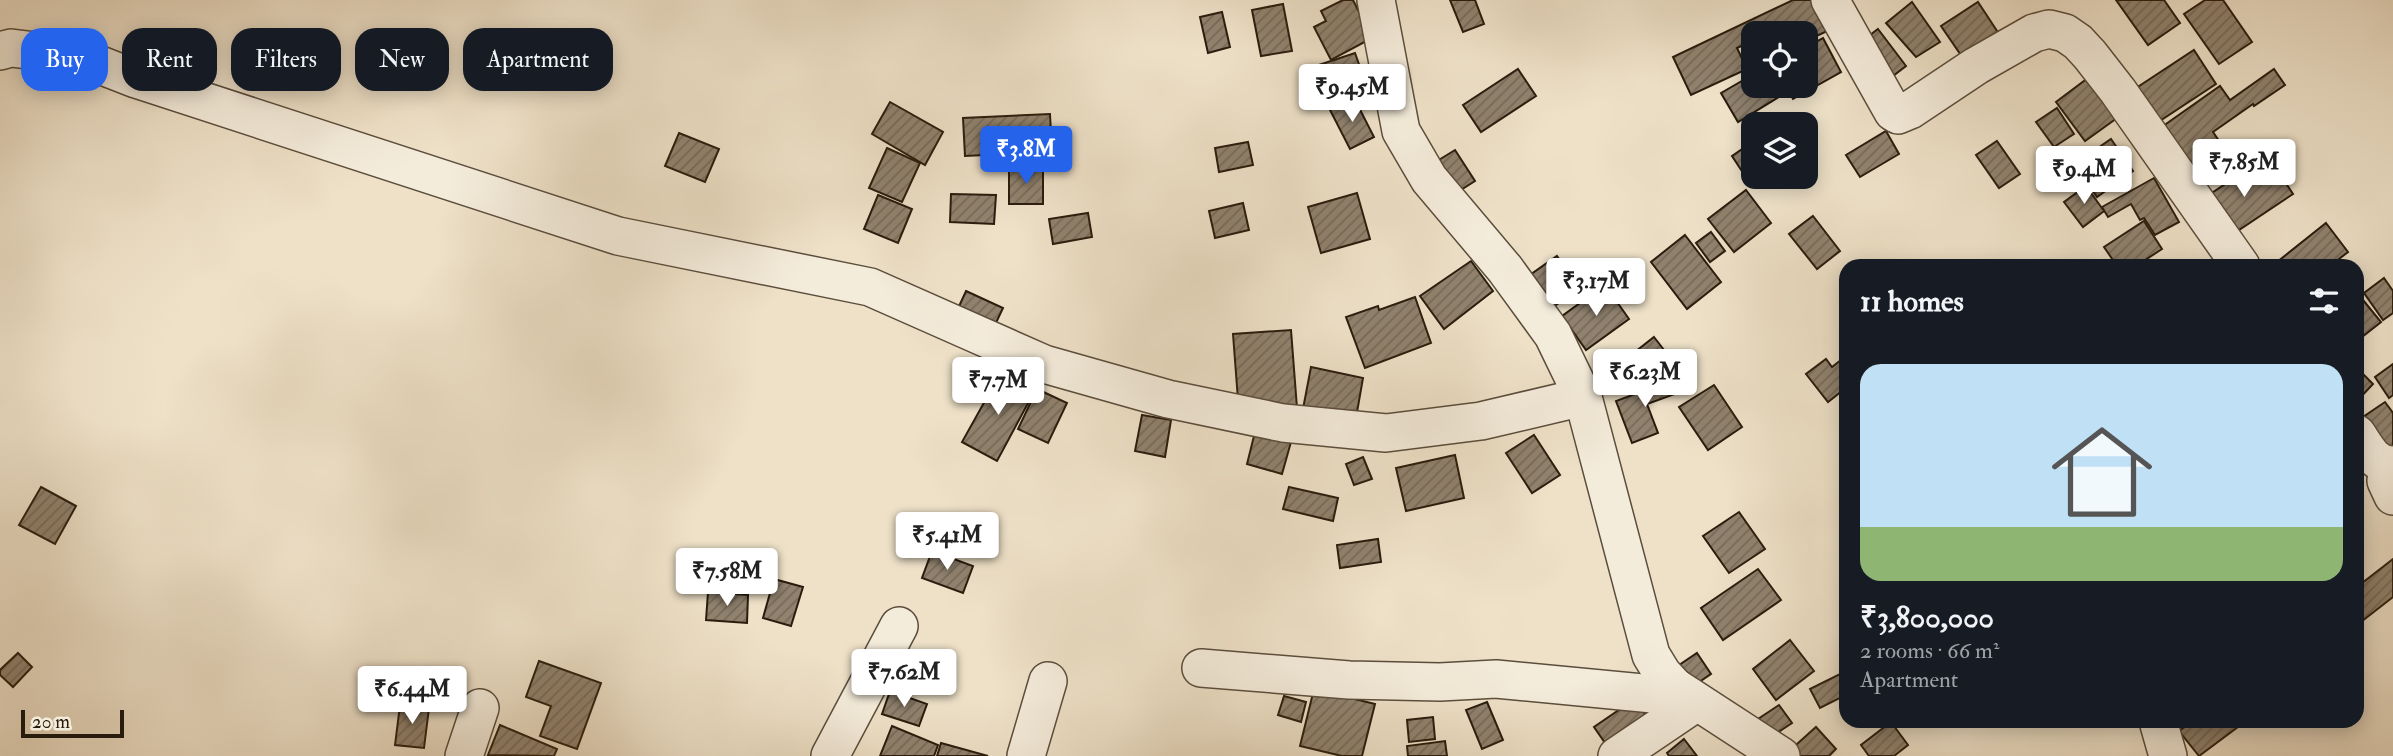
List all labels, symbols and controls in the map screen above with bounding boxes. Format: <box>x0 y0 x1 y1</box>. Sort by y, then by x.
map controls <box>1741 21 1818 189</box>
button: locate <box>1741 21 1818 98</box>
chip: Buy <box>21 28 108 91</box>
chip: Rent <box>122 28 217 91</box>
chip: Filters <box>231 28 341 91</box>
chip: New <box>355 28 449 91</box>
chip: Apartment <box>463 28 613 91</box>
pin: ₹9.45M <box>1295 64 1409 124</box>
text: ₹9.45M <box>1315 72 1389 101</box>
button: layers <box>1741 112 1818 189</box>
pin: ₹3.8M <box>977 127 1075 186</box>
text: ₹3.8M <box>996 134 1056 163</box>
pin: ₹7.85M <box>2187 140 2301 199</box>
pin: ₹9.4M <box>2035 146 2133 206</box>
text: ₹7.85M <box>2209 147 2279 176</box>
text: ₹9.4M <box>2052 154 2116 183</box>
pin: ₹3.17M <box>1539 258 1653 318</box>
text: ₹3.17M <box>1562 266 1630 295</box>
icon: filters <box>2305 282 2343 320</box>
text: 11 homes <box>1860 283 1964 320</box>
pin: ₹6.23M <box>1588 350 1702 409</box>
text: ₹6.23M <box>1609 357 1681 386</box>
pin: ₹7.7M <box>949 358 1047 417</box>
text: ₹7.7M <box>968 365 1028 394</box>
icon: home <box>2039 409 2165 535</box>
pin: ₹5.41M <box>890 512 1004 572</box>
text: ₹5.41M <box>912 520 982 549</box>
pin: ₹7.58M <box>670 548 784 608</box>
text: ₹7.58M <box>692 556 762 585</box>
text: ₹3,800,000 <box>1860 599 1994 636</box>
text: 2 rooms · 66 m² <box>1860 636 1999 665</box>
pin: ₹7.62M <box>847 650 961 709</box>
text: ₹7.62M <box>867 657 941 686</box>
text: Apartment <box>1860 665 1958 694</box>
pin: ₹6.44M <box>355 666 469 726</box>
text: ₹6.44M <box>374 674 450 703</box>
scale bar <box>21 707 124 739</box>
text: 20 m <box>32 710 70 734</box>

